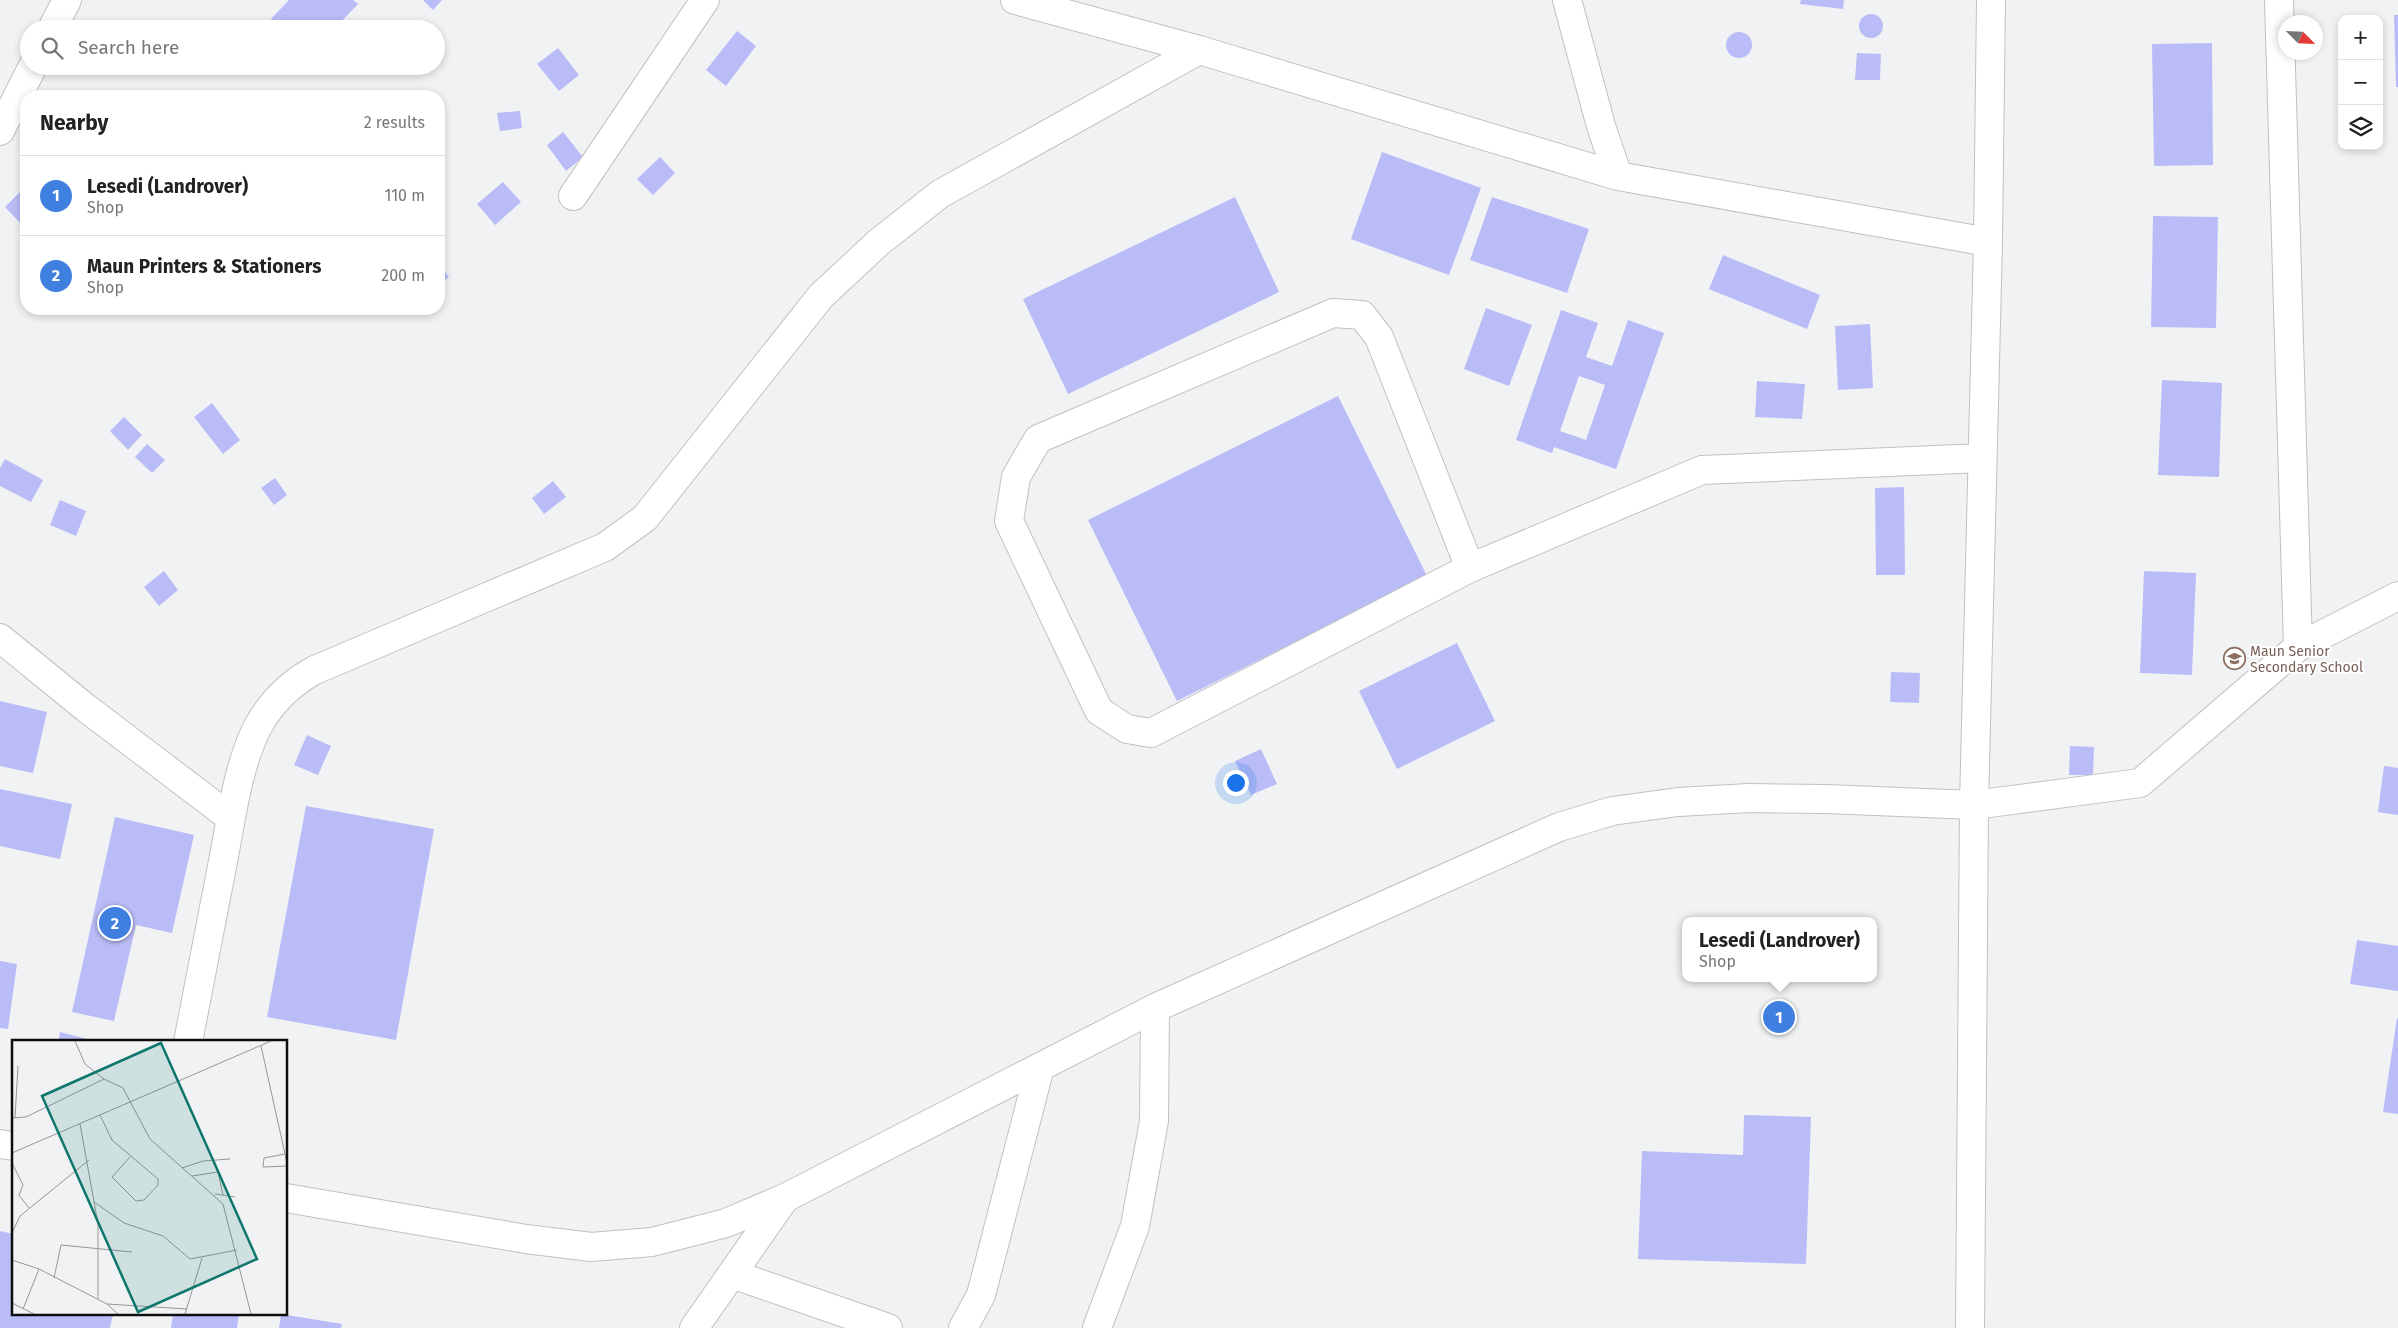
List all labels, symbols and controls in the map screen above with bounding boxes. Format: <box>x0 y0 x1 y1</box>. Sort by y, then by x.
north arrow <box>2278 15 2323 60</box>
map controls <box>2338 15 2383 150</box>
button: + <box>2338 15 2383 60</box>
search box <box>20 20 445 75</box>
icon: search <box>38 34 66 62</box>
text: Search here <box>78 36 179 59</box>
button: − <box>2338 60 2383 105</box>
button: layers <box>2338 105 2383 150</box>
text: Nearby <box>40 110 108 136</box>
text: 2 results <box>364 113 425 132</box>
text: Lesedi (Landrover) <box>87 175 248 198</box>
text: 1 <box>52 186 60 205</box>
text: 110 m <box>384 186 425 205</box>
text: Shop <box>87 198 124 217</box>
text: Maun Printers & Stationers <box>87 255 321 278</box>
text: 2 <box>52 266 60 285</box>
text: 200 m <box>381 266 425 285</box>
text: Shop <box>87 278 124 297</box>
place label: Maun Senior Secondary School <box>2250 643 2363 676</box>
school or university icon: Maun Senior Secondary School <box>2222 647 2246 671</box>
your location <box>1223 770 1249 796</box>
pin: 2 <box>99 904 131 942</box>
popup <box>1682 917 1877 982</box>
text: Lesedi (Landrover) <box>1699 929 1860 952</box>
text: Shop <box>1699 952 1736 971</box>
pin: 1 <box>1763 998 1795 1036</box>
inset map <box>12 1040 288 1316</box>

